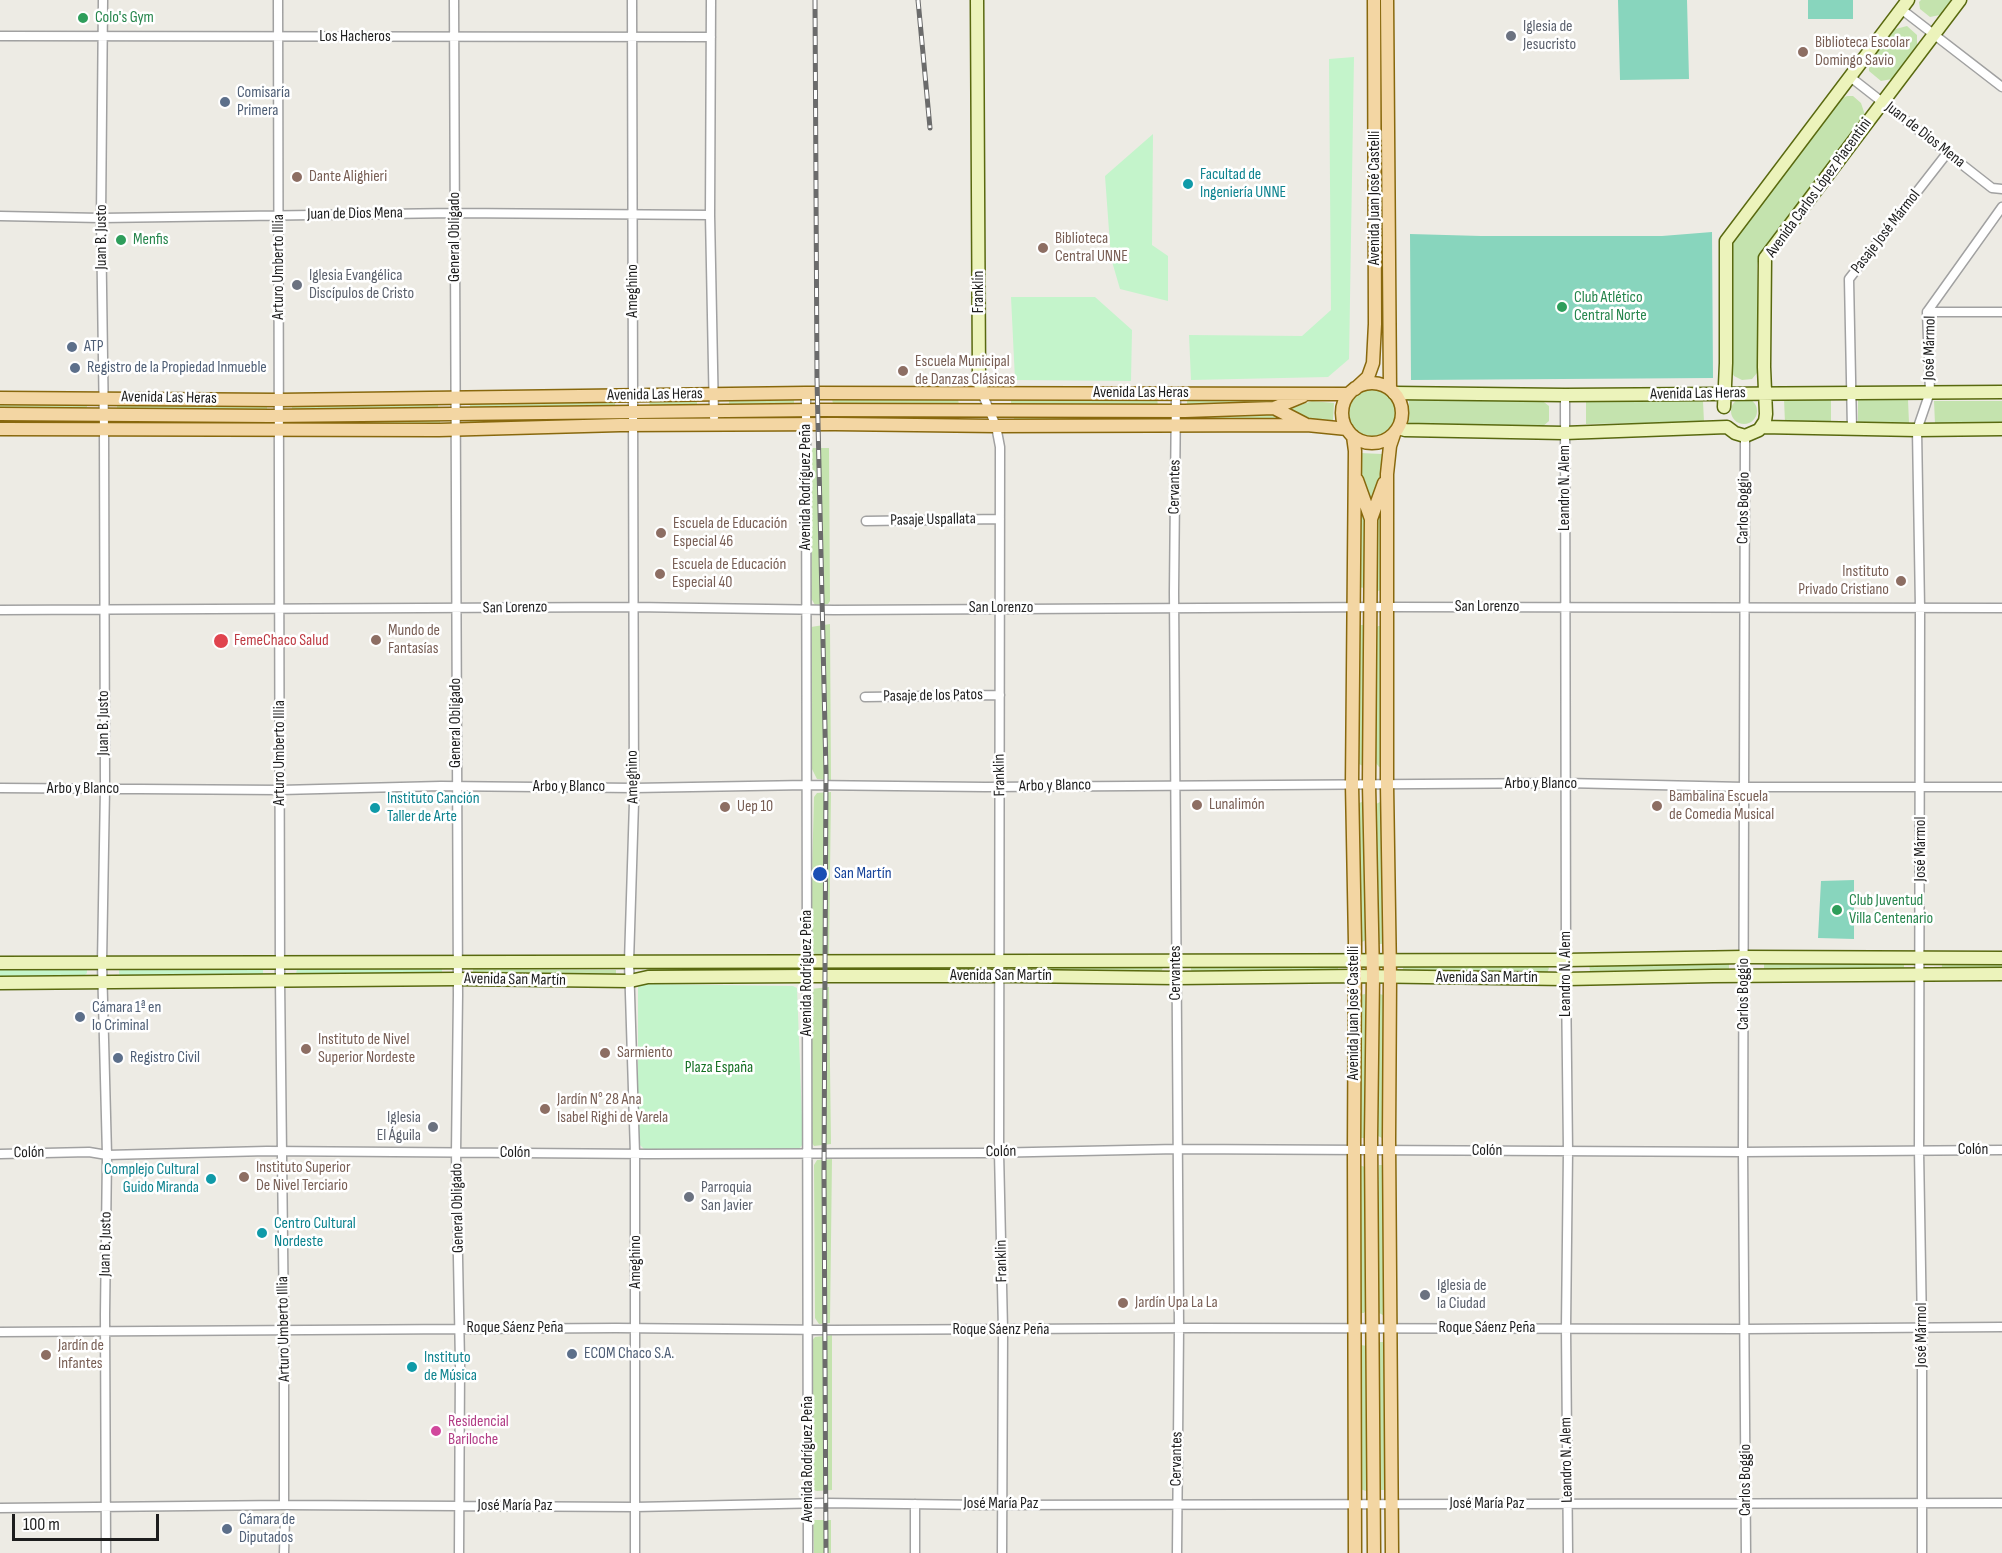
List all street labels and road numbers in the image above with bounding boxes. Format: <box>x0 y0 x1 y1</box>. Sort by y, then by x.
street label: Los Hacheros <box>319 27 391 47</box>
street label: Juan de Dios Mena <box>1881 98 1969 172</box>
street label: Avenida Carlos López Piacentini <box>1762 115 1876 261</box>
street label: Avenida Juan José Castelli <box>1365 131 1385 265</box>
street label: Pasaje José Mármol <box>1847 186 1925 278</box>
street label: General Obligado <box>445 192 465 282</box>
street label: Juan B. Justo <box>92 204 112 270</box>
street label: Juan de Dios Mena <box>307 204 403 224</box>
street label: Arturo Umberto Illia <box>269 214 289 320</box>
street label: Ameghino <box>623 264 643 318</box>
street label: Franklin <box>969 271 989 313</box>
street label: José Mármol <box>1920 315 1940 381</box>
street label: Avenida Las Heras <box>1093 383 1189 403</box>
street label: Avenida Las Heras <box>1650 384 1746 404</box>
street label: Avenida Las Heras <box>607 385 703 405</box>
street label: Avenida Las Heras <box>121 388 217 408</box>
street label: Avenida Rodríguez Peña <box>796 424 816 550</box>
street label: Leandro N. Alem <box>1555 445 1575 531</box>
street label: Cervantes <box>1165 459 1185 515</box>
street label: Carlos Boggio <box>1734 472 1754 544</box>
street label: Pasaje Uspallata <box>890 510 976 530</box>
street label: San Lorenzo <box>1455 597 1519 617</box>
street label: San Lorenzo <box>483 598 547 618</box>
street label: San Lorenzo <box>969 598 1033 618</box>
street label: General Obligado <box>446 678 466 768</box>
street label: Pasaje de los Patos <box>883 686 983 706</box>
street label: Juan B. Justo <box>94 690 114 756</box>
street label: Arturo Umberto Illia <box>270 700 290 806</box>
street label: Ameghino <box>623 750 643 804</box>
street label: Franklin <box>990 754 1010 796</box>
street label: Arbo y Blanco <box>1505 774 1577 794</box>
street label: Arbo y Blanco <box>1019 776 1091 796</box>
street label: Arbo y Blanco <box>533 777 605 797</box>
street label: Arbo y Blanco <box>47 779 119 799</box>
street label: José Mármol <box>1911 817 1931 881</box>
street label: Avenida Rodríguez Peña <box>797 910 817 1036</box>
street label: Leandro N. Alem <box>1556 931 1576 1017</box>
street label: Cervantes <box>1166 946 1186 1000</box>
street label: Avenida Juan José Castelli <box>1344 946 1364 1080</box>
street label: Carlos Boggio <box>1734 958 1754 1030</box>
street label: Avenida San Martín <box>950 966 1052 986</box>
street label: Avenida San Martín <box>1436 968 1538 988</box>
street label: Avenida San Martín <box>464 970 566 990</box>
street label: Colón <box>1958 1140 1988 1160</box>
street label: Colón <box>1472 1141 1502 1161</box>
street label: Colón <box>985 1142 1017 1162</box>
street label: Colón <box>13 1143 45 1163</box>
street label: Colón <box>500 1143 530 1163</box>
street label: General Obligado <box>448 1163 468 1253</box>
street label: Juan B. Justo <box>96 1211 116 1277</box>
street label: Ameghino <box>626 1235 646 1289</box>
street label: Franklin <box>992 1240 1012 1282</box>
street label: Arturo Umberto Illia <box>273 1276 295 1382</box>
street label: José Mármol <box>1912 1303 1932 1367</box>
street label: Roque Sáenz Peña <box>467 1318 563 1338</box>
street label: Roque Sáenz Peña <box>1439 1318 1535 1338</box>
street label: Roque Sáenz Peña <box>953 1320 1049 1340</box>
street label: Avenida Rodríguez Peña <box>798 1396 818 1522</box>
street label: Leandro N. Alem <box>1557 1417 1577 1503</box>
street label: Cervantes <box>1167 1431 1187 1487</box>
street label: Carlos Boggio <box>1736 1444 1756 1516</box>
street label: José María Paz <box>963 1494 1039 1514</box>
street label: José María Paz <box>1449 1494 1525 1514</box>
street label: José María Paz <box>477 1496 553 1516</box>

